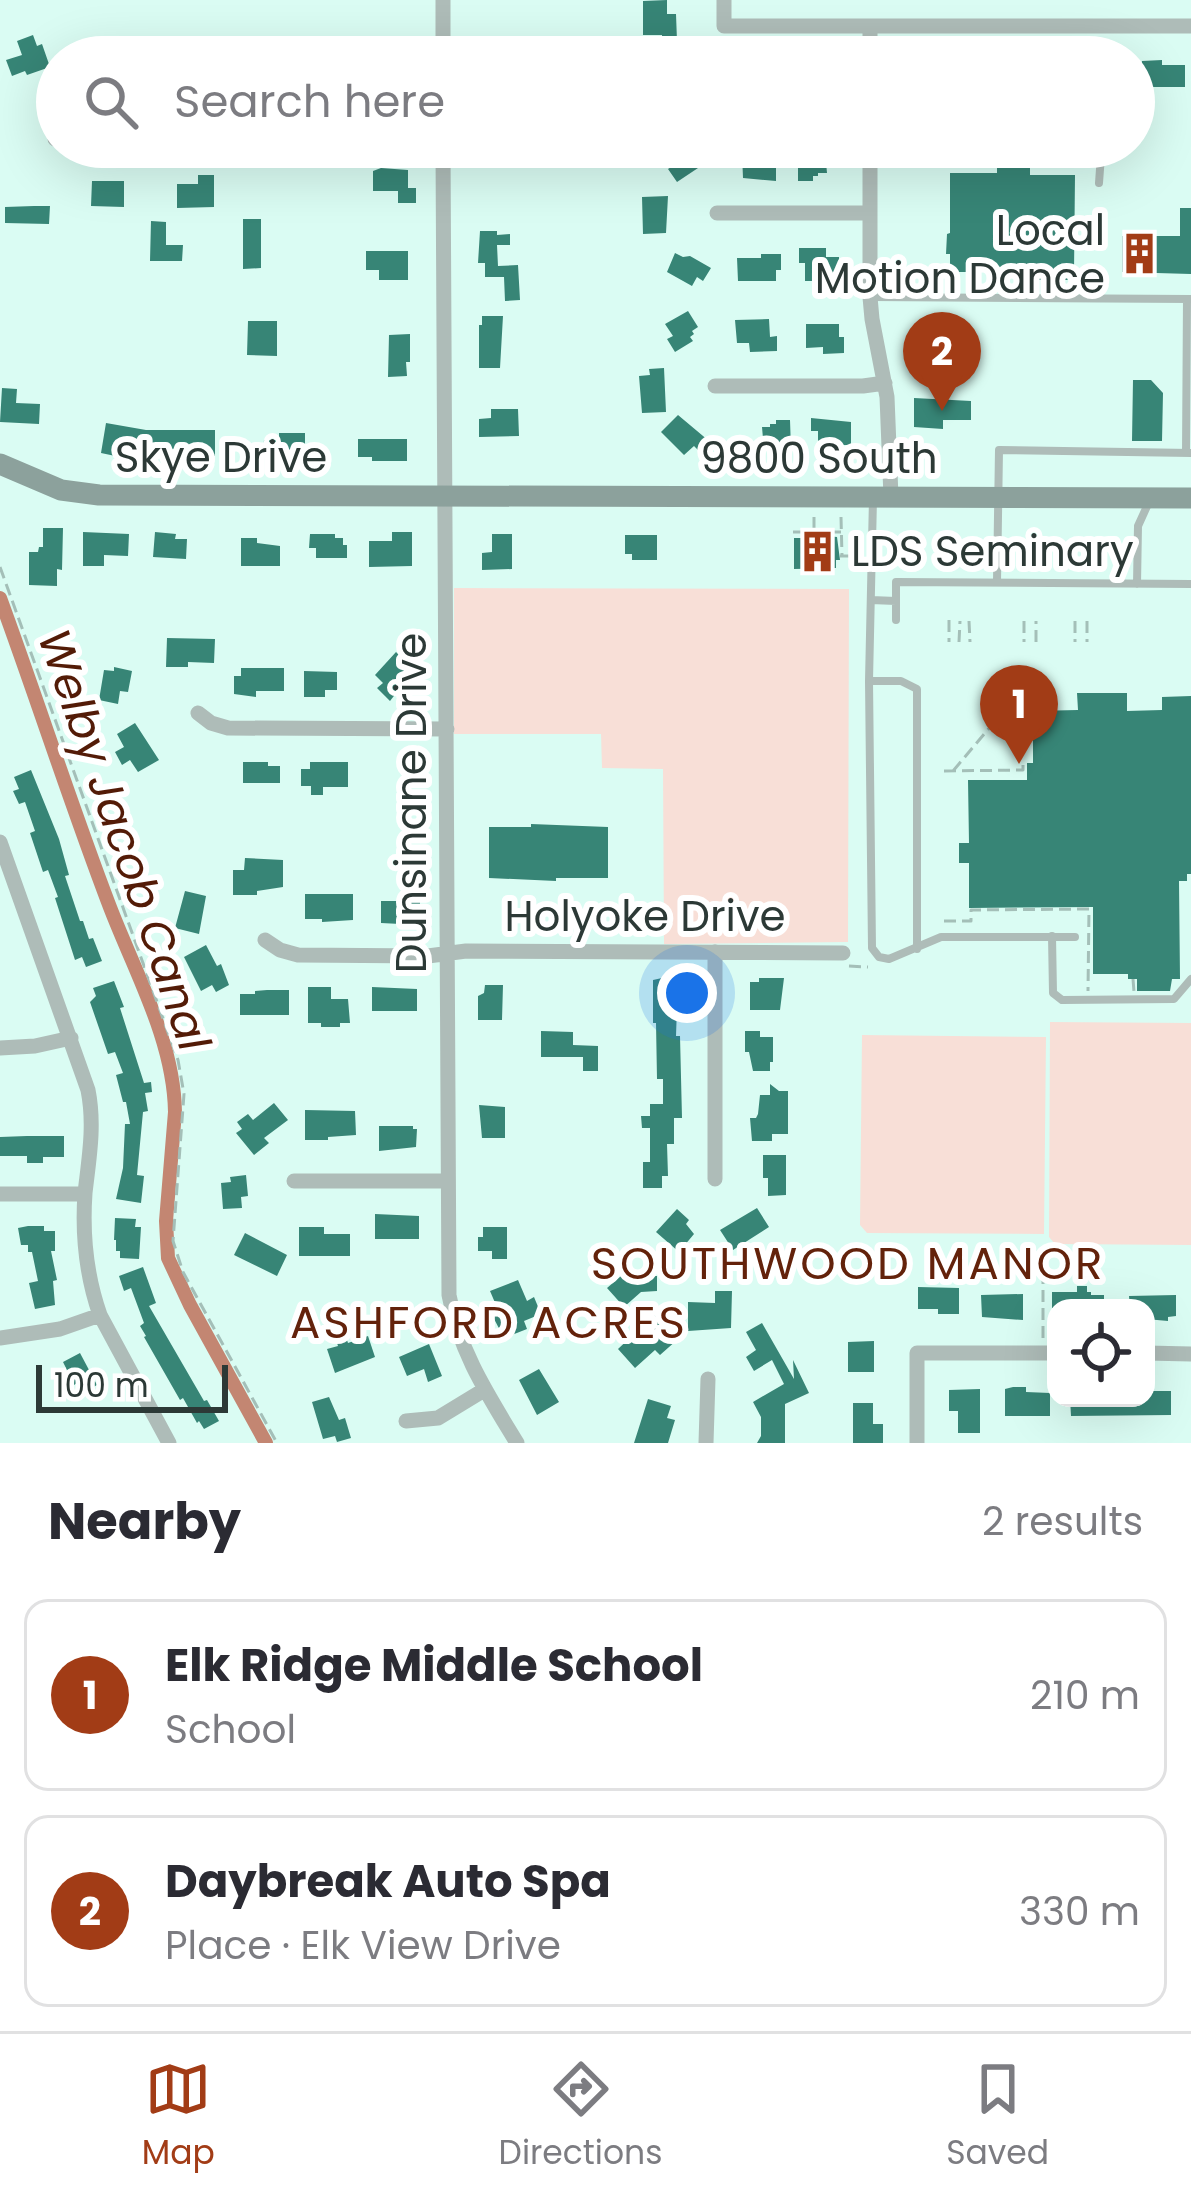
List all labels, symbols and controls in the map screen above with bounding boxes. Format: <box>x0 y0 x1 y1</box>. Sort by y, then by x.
search box <box>36 36 1155 168</box>
icon: search <box>78 69 144 135</box>
text: Search here <box>174 70 445 133</box>
place label: Local Motion Dance <box>815 201 1105 308</box>
building icon: Local Motion Dance <box>1116 231 1162 277</box>
pin: 2 <box>903 312 981 411</box>
street label: Skye Drive <box>115 428 327 487</box>
street label: 9800 South <box>700 429 938 488</box>
place label: LDS Seminary <box>851 522 1134 581</box>
building icon: LDS Seminary <box>794 528 840 574</box>
water label: Welby Jacob Canal <box>22 621 226 1060</box>
street label: Dunsinane Drive <box>382 633 441 973</box>
pin: 1 <box>980 665 1058 764</box>
street label: Holyoke Drive <box>505 887 785 946</box>
your location <box>657 963 717 1023</box>
district label: SOUTHWOOD MANOR <box>591 1232 1105 1295</box>
district label: ASHFORD ACRES <box>290 1291 688 1354</box>
map controls <box>1047 1299 1155 1407</box>
button: locate <box>1047 1299 1155 1407</box>
scale bar <box>36 1359 228 1412</box>
text: 100 m <box>54 1362 149 1409</box>
text: Nearby <box>48 1485 241 1557</box>
text: 2 results <box>982 1494 1143 1549</box>
text: Elk Ridge Middle School <box>165 1634 703 1697</box>
text: 1 <box>83 1668 97 1723</box>
text: 210 m <box>1030 1668 1140 1723</box>
text: School <box>165 1702 296 1757</box>
text: Daybreak Auto Spa <box>165 1850 611 1913</box>
text: 2 <box>79 1884 101 1939</box>
text: 330 m <box>1019 1884 1140 1939</box>
text: Place · Elk View Drive <box>165 1918 561 1973</box>
tab: Map <box>142 2056 215 2178</box>
tab: Directions <box>499 2056 662 2178</box>
tab: Saved <box>946 2056 1049 2178</box>

